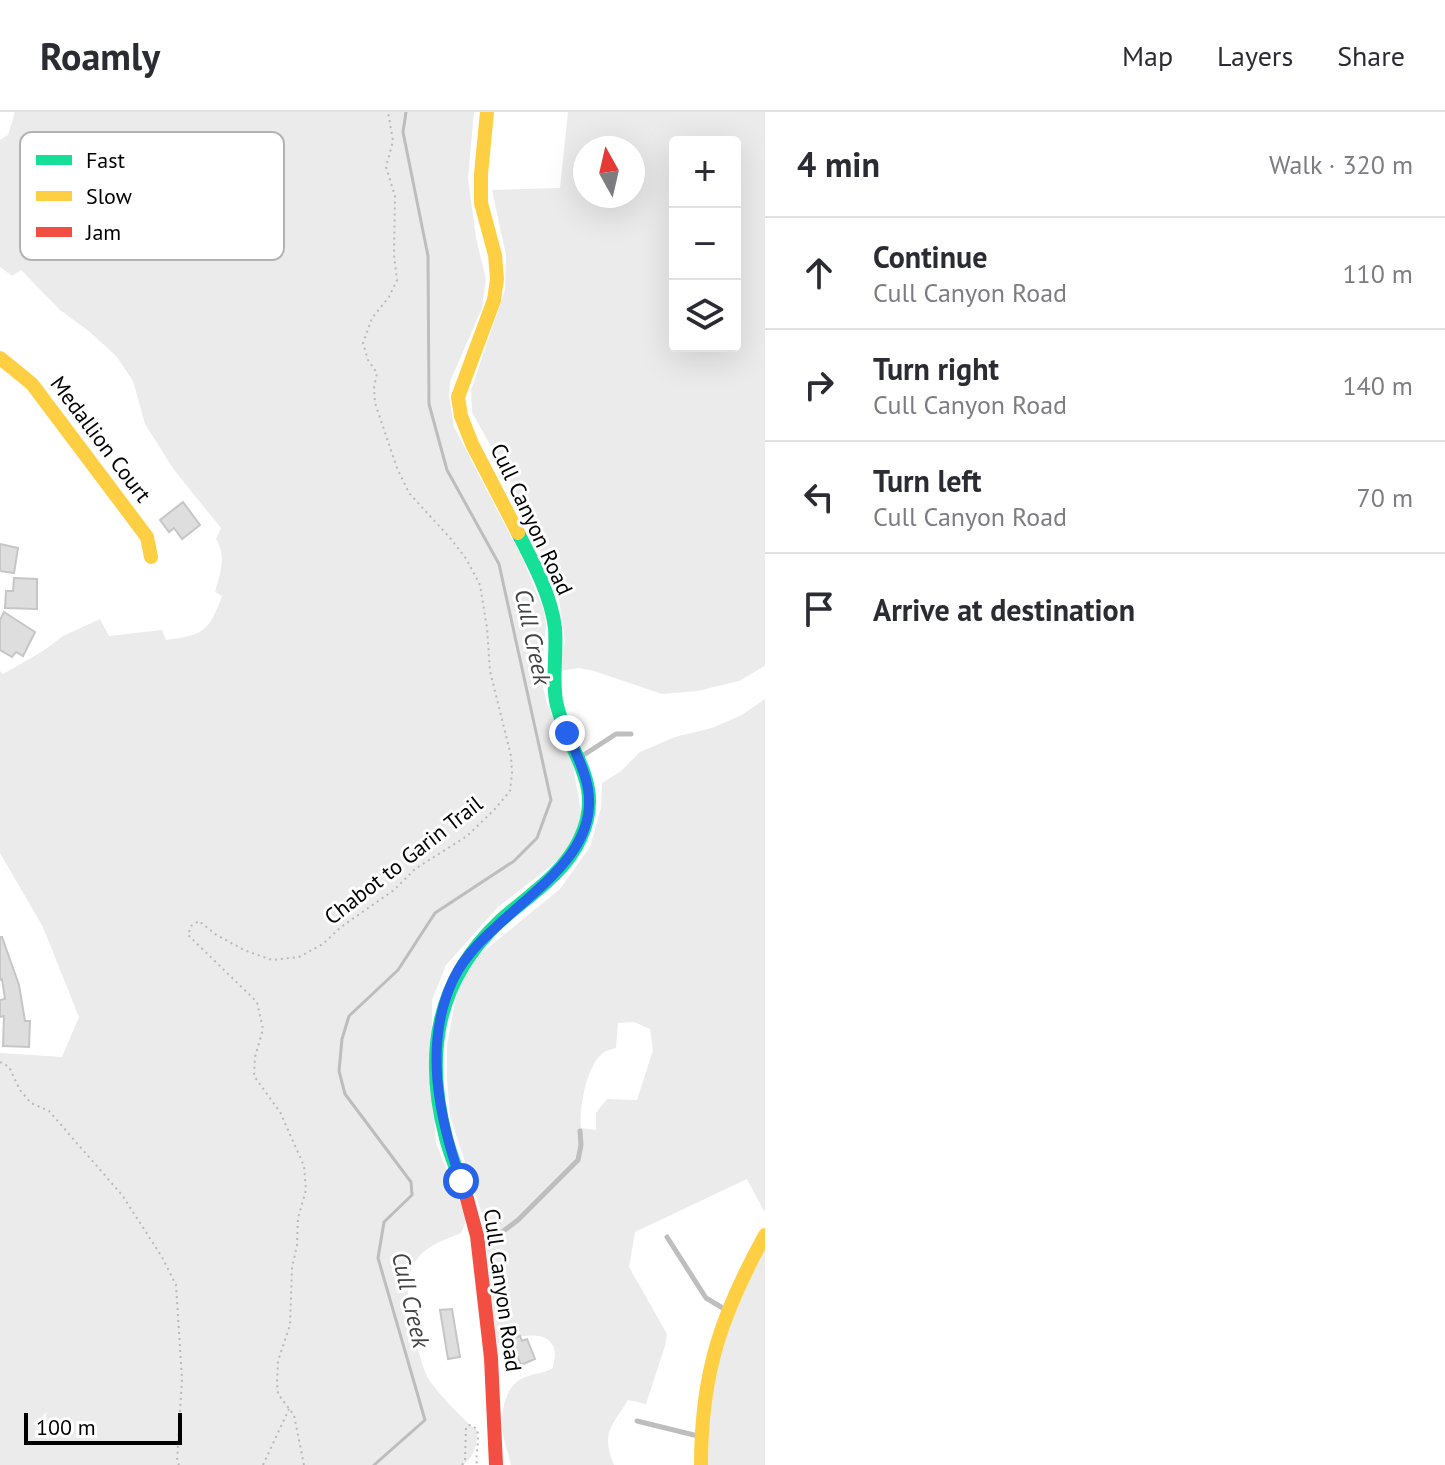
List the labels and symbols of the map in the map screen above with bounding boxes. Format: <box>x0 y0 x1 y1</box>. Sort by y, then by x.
legend <box>20 132 284 260</box>
north arrow <box>573 136 645 208</box>
text: Fast <box>86 146 126 174</box>
text: Slow <box>86 182 132 210</box>
text: Jam <box>85 218 121 246</box>
street label: Medallion Court <box>44 370 158 508</box>
street label: Cull Canyon Road <box>485 439 579 599</box>
water label: Cull Creek <box>508 586 559 689</box>
route end <box>549 715 585 751</box>
street label: Chabot to Garin Trail <box>318 789 488 930</box>
route start <box>443 1163 479 1199</box>
street label: Cull Canyon Road <box>478 1207 528 1373</box>
water label: Cull Creek <box>385 1249 437 1352</box>
scale bar <box>24 1409 182 1445</box>

